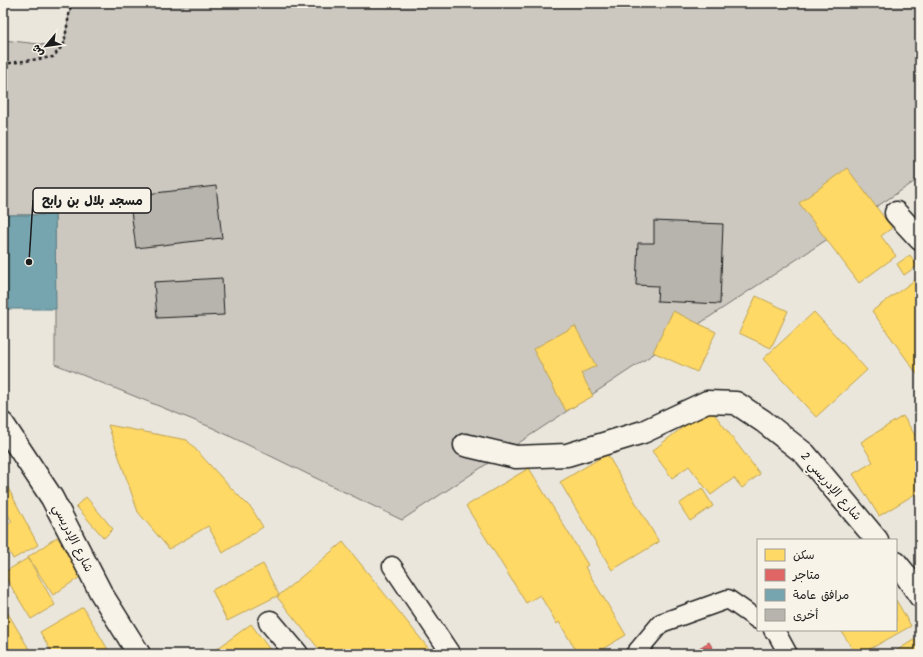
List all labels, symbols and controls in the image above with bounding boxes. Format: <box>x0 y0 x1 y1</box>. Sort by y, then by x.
north arrow <box>26 26 66 66</box>
text: ش <box>27 41 49 60</box>
callout: مسجد بلال بن رابح <box>33 188 151 213</box>
text: مسجد بلال بن رابح <box>41 191 143 212</box>
street label: شارع الإدريسي 2 <box>795 448 866 526</box>
street label: شارع الإدريسي <box>46 501 98 576</box>
legend <box>757 539 897 631</box>
text: سكن <box>793 546 815 565</box>
text: متاجر <box>792 566 820 585</box>
text: مرافق عامة <box>793 586 849 605</box>
text: أخرى <box>793 606 818 625</box>

